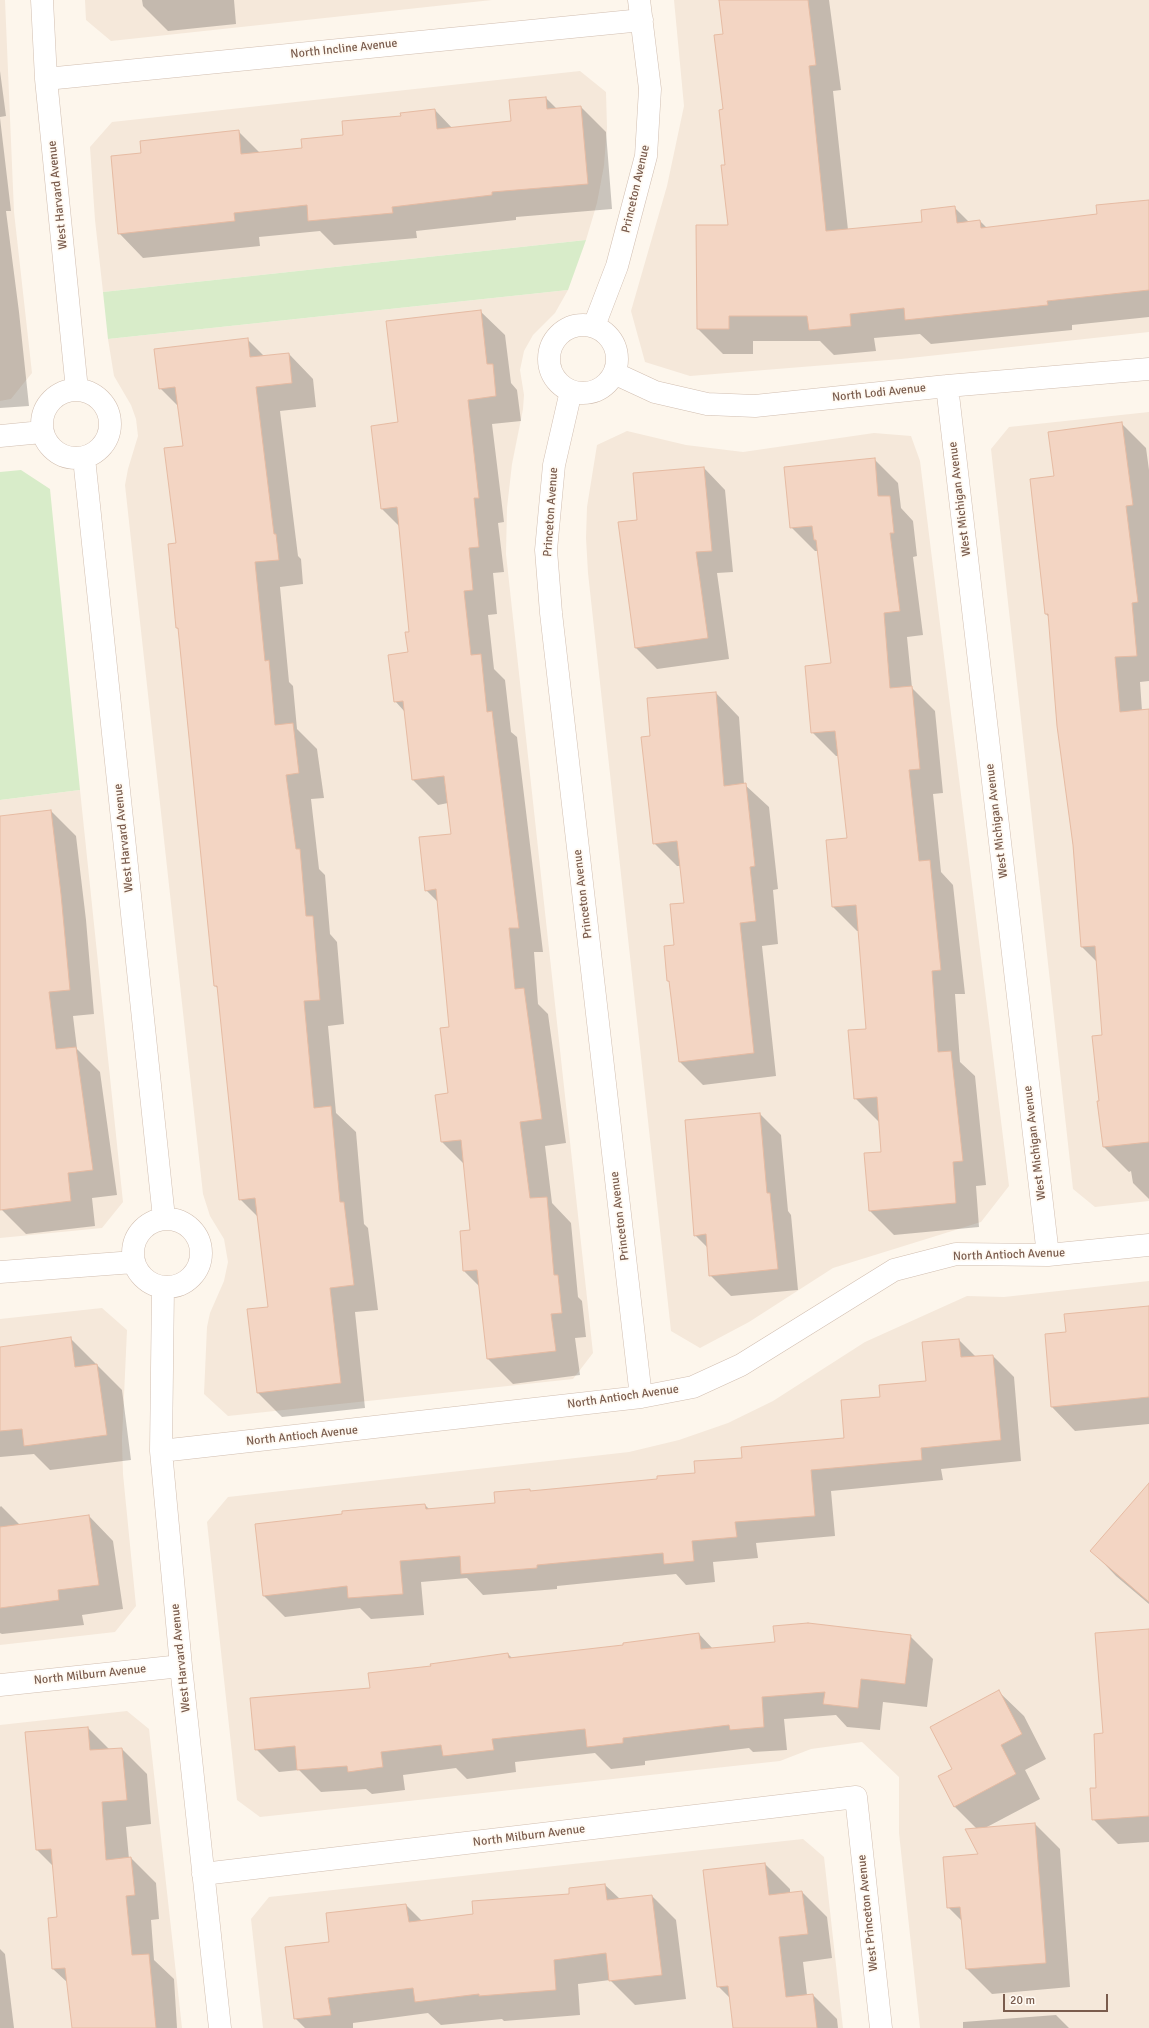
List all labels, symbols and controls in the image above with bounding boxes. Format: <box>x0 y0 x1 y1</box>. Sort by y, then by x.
street label: North Incline Avenue <box>290 36 398 62</box>
street label: West Harvard Avenue <box>45 140 71 250</box>
street label: Princeton Avenue <box>619 144 653 234</box>
street label: North Lodi Avenue <box>831 381 927 405</box>
street label: West Michigan Avenue <box>946 441 974 557</box>
street label: Princeton Avenue <box>541 467 561 557</box>
street label: West Michigan Avenue <box>983 763 1011 879</box>
street label: West Harvard Avenue <box>111 783 137 893</box>
street label: Princeton Avenue <box>570 849 596 939</box>
street label: West Michigan Avenue <box>1021 1085 1049 1201</box>
street label: Princeton Avenue <box>607 1171 633 1261</box>
street label: North Antioch Avenue <box>953 1246 1065 1264</box>
street label: North Antioch Avenue <box>566 1382 680 1412</box>
street label: North Antioch Avenue <box>245 1423 359 1449</box>
street label: West Harvard Avenue <box>168 1603 194 1713</box>
street label: North Milburn Avenue <box>33 1662 147 1688</box>
street label: North Milburn Avenue <box>472 1822 586 1850</box>
street label: West Princeton Avenue <box>855 1854 881 1972</box>
scale bar <box>1005 1986 1110 2012</box>
text: 20 m <box>1010 1993 1035 2008</box>

